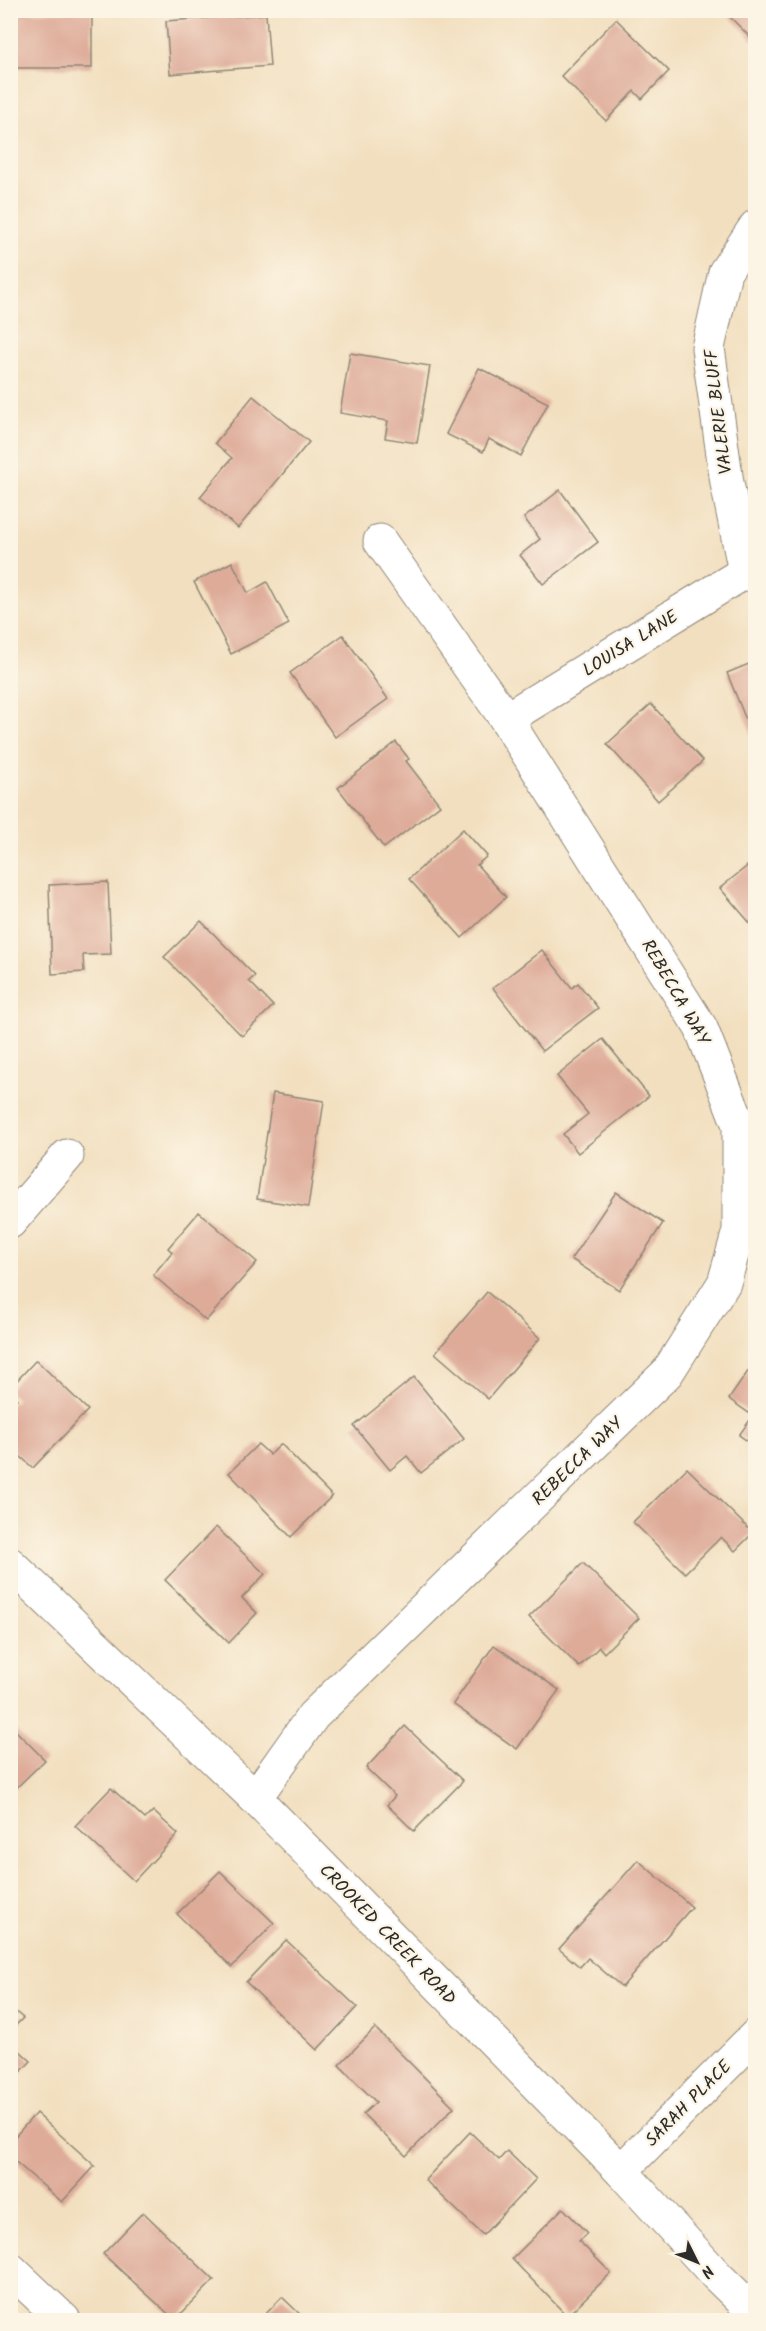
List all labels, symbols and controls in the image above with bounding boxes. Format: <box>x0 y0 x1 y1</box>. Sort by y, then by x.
street label: VALERIE BLUFF <box>697 346 742 476</box>
street label: LOUISA LANE <box>577 603 685 685</box>
street label: REBECCA WAY <box>633 934 717 1052</box>
street label: REBECCA WAY <box>525 1410 631 1514</box>
street label: CROOKED CREEK ROAD <box>311 1857 463 2013</box>
street label: SARAH PLACE <box>639 2053 740 2154</box>
north arrow <box>667 2232 727 2292</box>
text: N <box>694 2259 719 2283</box>

